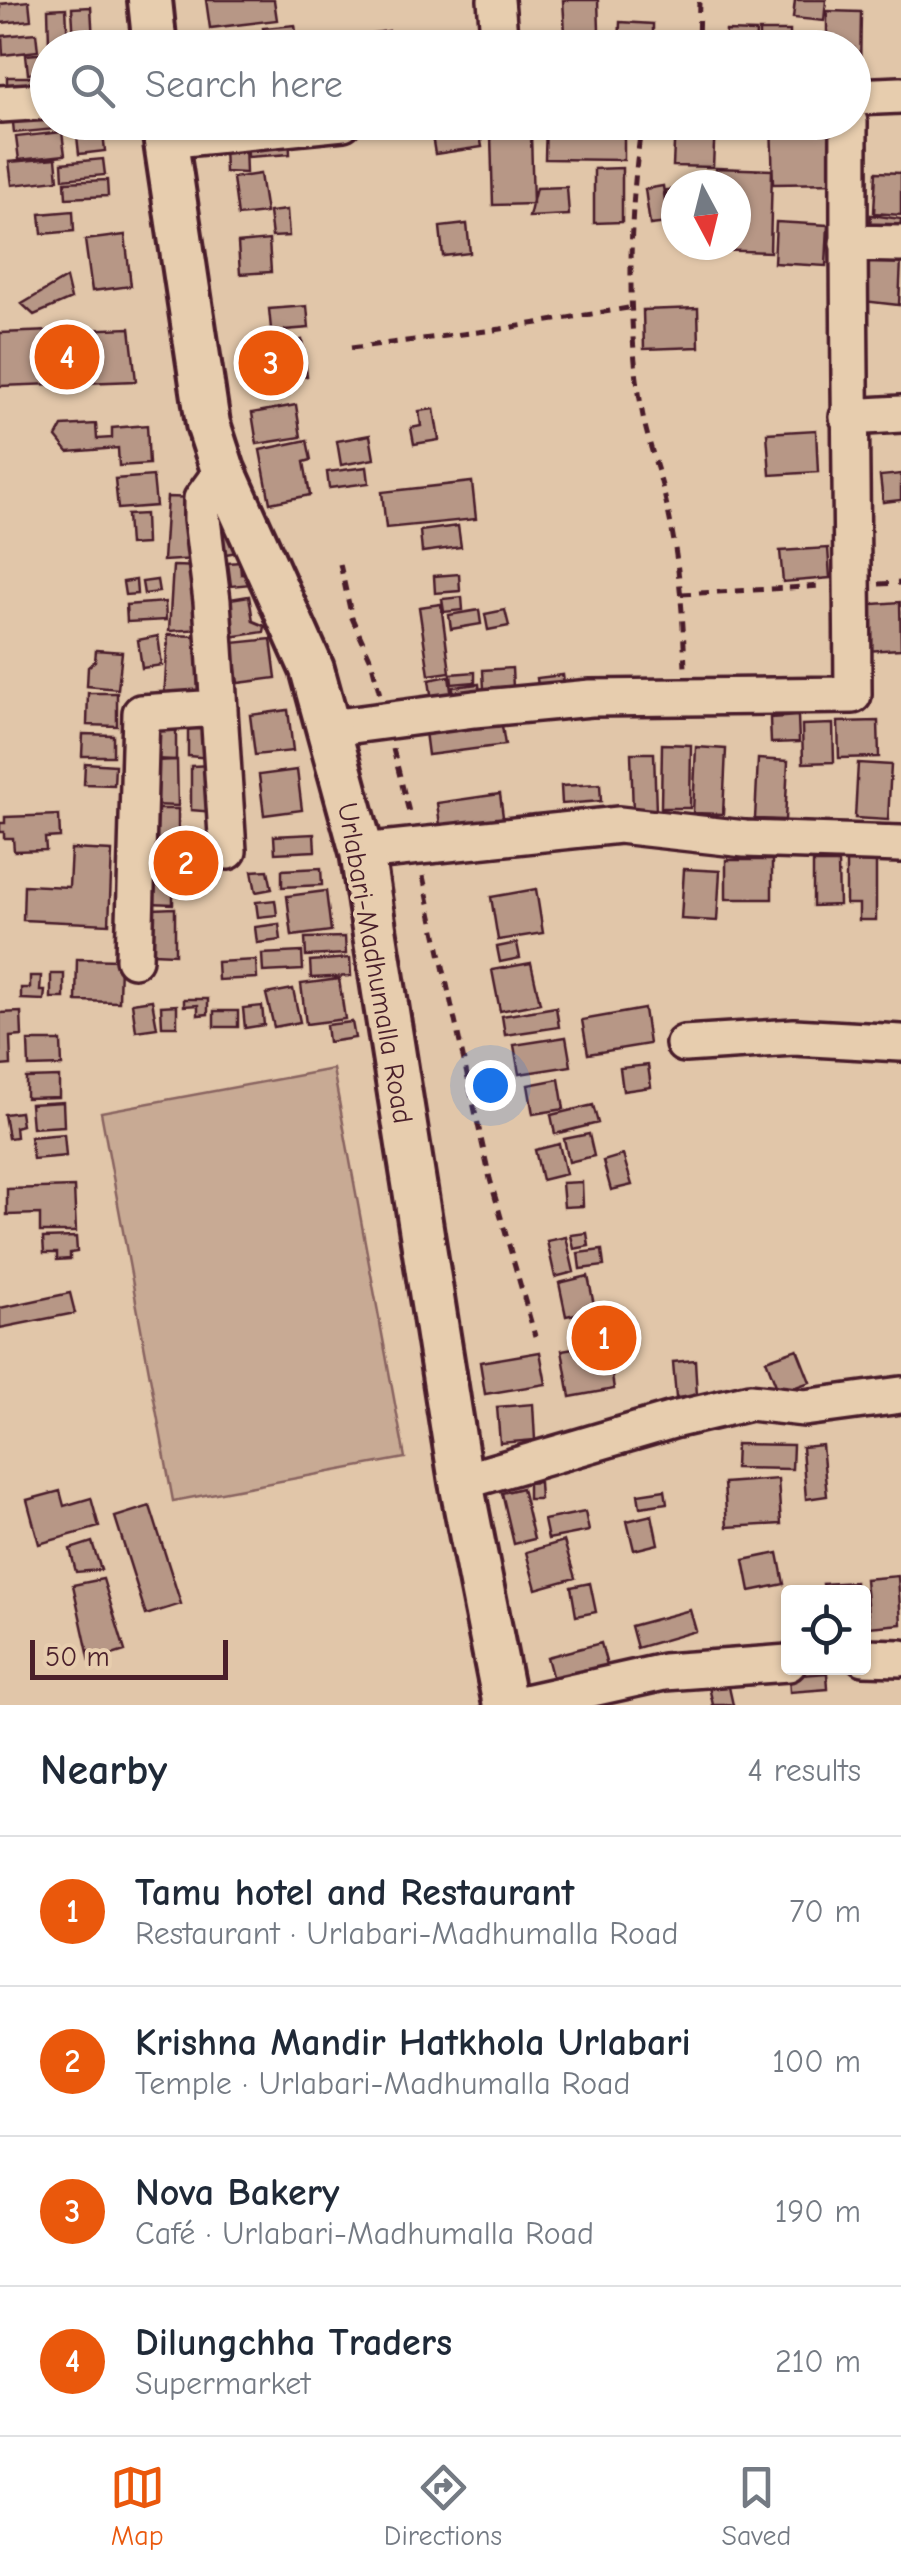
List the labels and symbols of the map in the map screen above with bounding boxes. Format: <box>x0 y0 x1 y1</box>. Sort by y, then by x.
north arrow <box>661 170 751 260</box>
pin: 4 <box>34 320 100 394</box>
pin: 3 <box>238 326 304 400</box>
street label: Urlabari-Madhumalla Road <box>331 800 419 1126</box>
pin: 2 <box>154 826 218 900</box>
your location <box>465 1060 516 1111</box>
pin: 1 <box>572 1300 636 1376</box>
scale bar <box>30 1635 228 1680</box>

